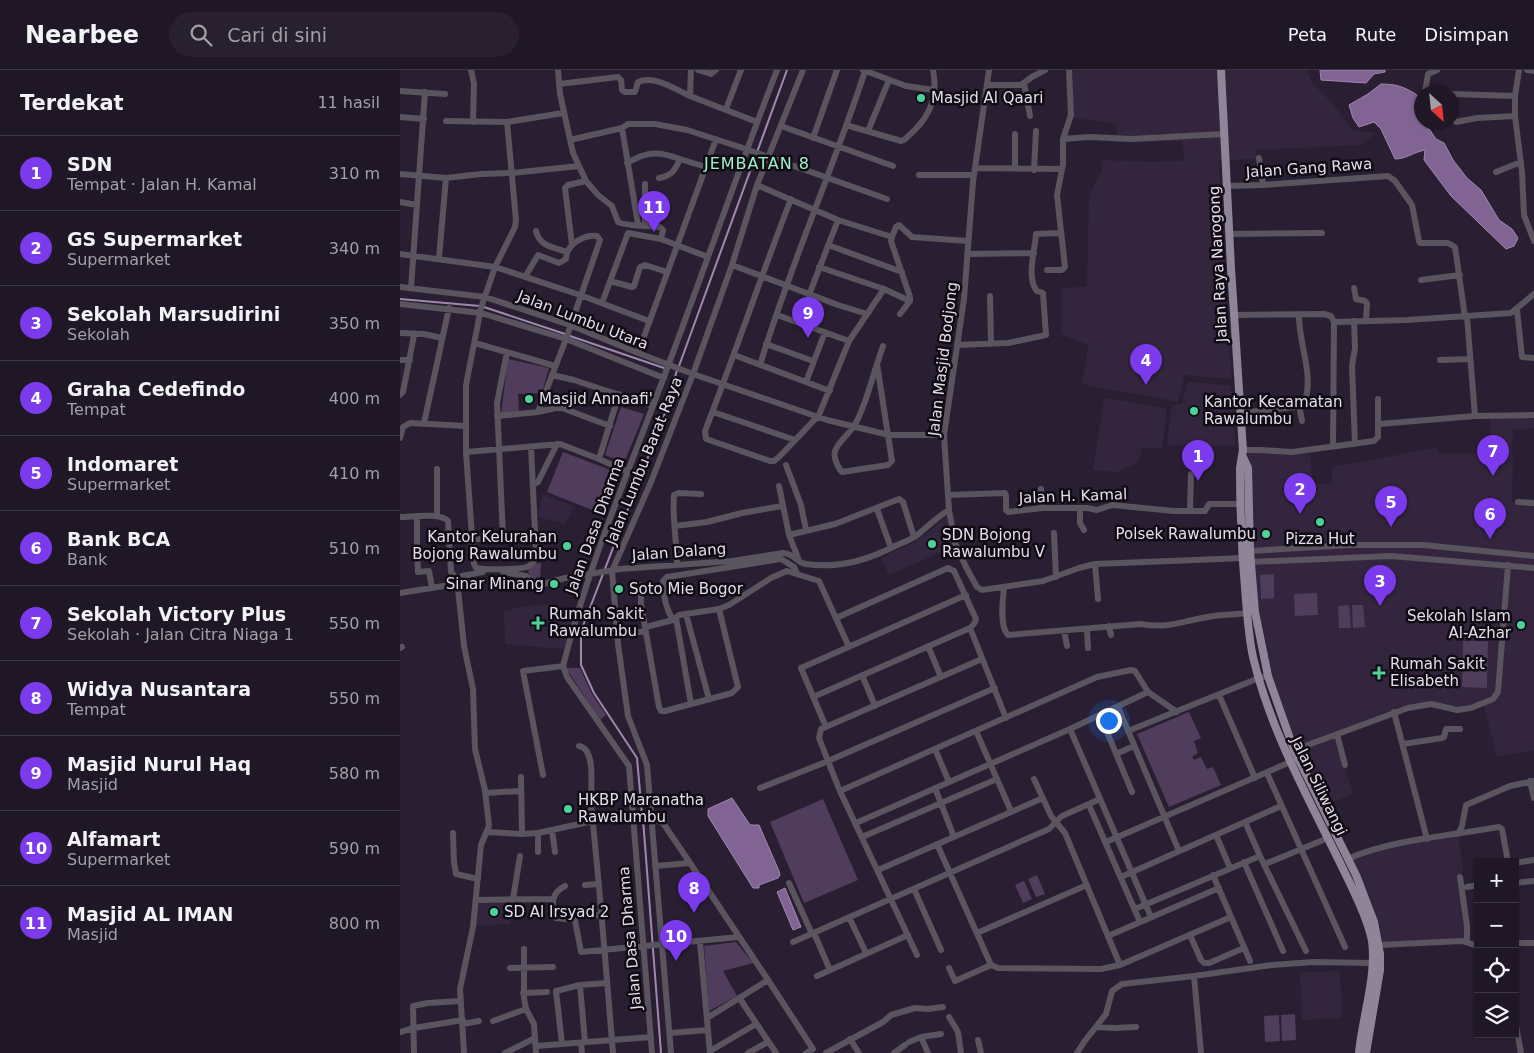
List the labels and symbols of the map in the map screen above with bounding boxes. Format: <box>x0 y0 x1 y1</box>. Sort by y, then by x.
north arrow <box>1414 85 1459 130</box>
place label: Masjid Al Qaari <box>931 89 1043 107</box>
marker: Masjid Al Qaari <box>915 92 927 104</box>
district label: JEMBATAN 8 <box>703 154 810 173</box>
street label: Jalan Gang Rawa <box>1244 155 1373 181</box>
street label: Jalan Raya Narogong <box>1205 185 1231 344</box>
pin: 11 <box>638 191 670 232</box>
street label: Jalan Masjid Bodjong <box>924 281 961 438</box>
street label: Jalan Lumbu Utara <box>514 286 651 353</box>
pin: 9 <box>792 297 824 338</box>
pin: 4 <box>1130 344 1162 385</box>
street label: Jalan Lumbu Barat Raya <box>602 374 686 549</box>
place label: Masjid Annaafi' <box>539 390 653 408</box>
marker: Masjid Annaafi' <box>523 393 535 405</box>
place label: Kantor Kecamatan Rawalumbu <box>1204 393 1342 428</box>
marker: Kantor Kecamatan Rawalumbu <box>1188 405 1200 417</box>
pin: 7 <box>1477 435 1509 476</box>
pin: 1 <box>1182 440 1214 481</box>
street label: Jalan Dasa Dharma <box>562 455 628 598</box>
pin: 2 <box>1284 473 1316 514</box>
street label: Jalan H. Kamal <box>1017 485 1128 507</box>
pin: 5 <box>1375 486 1407 527</box>
pin: 6 <box>1474 498 1506 539</box>
marker: Pizza Hut <box>1314 516 1326 528</box>
place label: Polsek Rawalumbu <box>1116 525 1256 543</box>
place label: SDN Bojong Rawalumbu V <box>942 526 1046 561</box>
place label: Kantor Kelurahan Bojong Rawalumbu <box>412 528 557 563</box>
marker: Polsek Rawalumbu <box>1260 528 1272 540</box>
place label: Pizza Hut <box>1285 530 1355 548</box>
marker: SDN Bojong Rawalumbu V <box>926 538 938 550</box>
marker: Kantor Kelurahan Bojong Rawalumbu <box>561 540 573 552</box>
street label: Jalan Dalang <box>630 540 727 564</box>
pin: 3 <box>1364 565 1396 606</box>
place label: Sinar Minang <box>446 575 544 593</box>
marker: Sinar Minang <box>548 578 560 590</box>
place label: Soto Mie Bogor <box>629 580 744 598</box>
marker: Soto Mie Bogor <box>613 583 625 595</box>
place label: Rumah Sakit Rawalumbu <box>549 605 644 640</box>
place label: Sekolah Islam Al-Azhar <box>1407 607 1512 642</box>
marker: Rumah Sakit Rawalumbu <box>531 616 545 630</box>
marker: Sekolah Islam Al-Azhar <box>1515 619 1527 631</box>
place label: Rumah Sakit Elisabeth <box>1390 655 1485 690</box>
marker: Rumah Sakit Elisabeth <box>1372 666 1386 680</box>
your location <box>1096 708 1122 734</box>
street label: Jalan Siliwangi <box>1287 733 1351 838</box>
place label: HKBP Maranatha Rawalumbu <box>578 791 704 826</box>
marker: HKBP Maranatha Rawalumbu <box>562 803 574 815</box>
street label: Jalan Dasa Dharma <box>615 866 645 1011</box>
pin: 8 <box>678 872 710 913</box>
place label: SD Al Irsyad 2 <box>504 903 609 921</box>
marker: SD Al Irsyad 2 <box>488 906 500 918</box>
pin: 10 <box>660 920 692 961</box>

